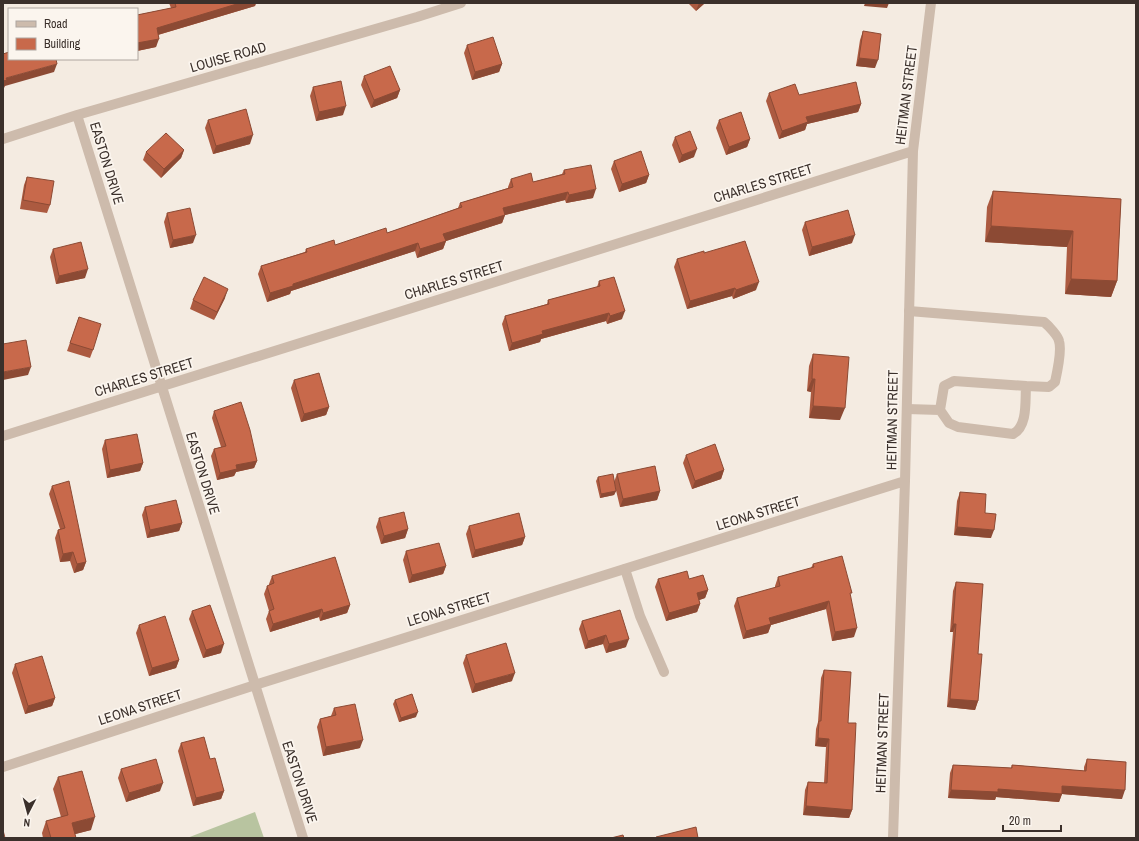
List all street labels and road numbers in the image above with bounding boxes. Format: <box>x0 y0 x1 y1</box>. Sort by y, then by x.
street label: LOUISE ROAD <box>188 38 268 76</box>
street label: HEITMAN STREET <box>891 44 921 146</box>
street label: EASTON DRIVE <box>86 120 128 206</box>
street label: CHARLES STREET <box>711 159 815 207</box>
street label: CHARLES STREET <box>402 256 506 304</box>
street label: CHARLES STREET <box>92 353 196 401</box>
street label: HEITMAN STREET <box>882 370 902 470</box>
street label: EASTON DRIVE <box>182 430 224 516</box>
street label: LEONA STREET <box>714 492 802 534</box>
street label: LEONA STREET <box>405 588 493 630</box>
street label: LEONA STREET <box>96 685 184 729</box>
street label: HEITMAN STREET <box>871 693 893 793</box>
street label: EASTON DRIVE <box>278 739 322 825</box>

